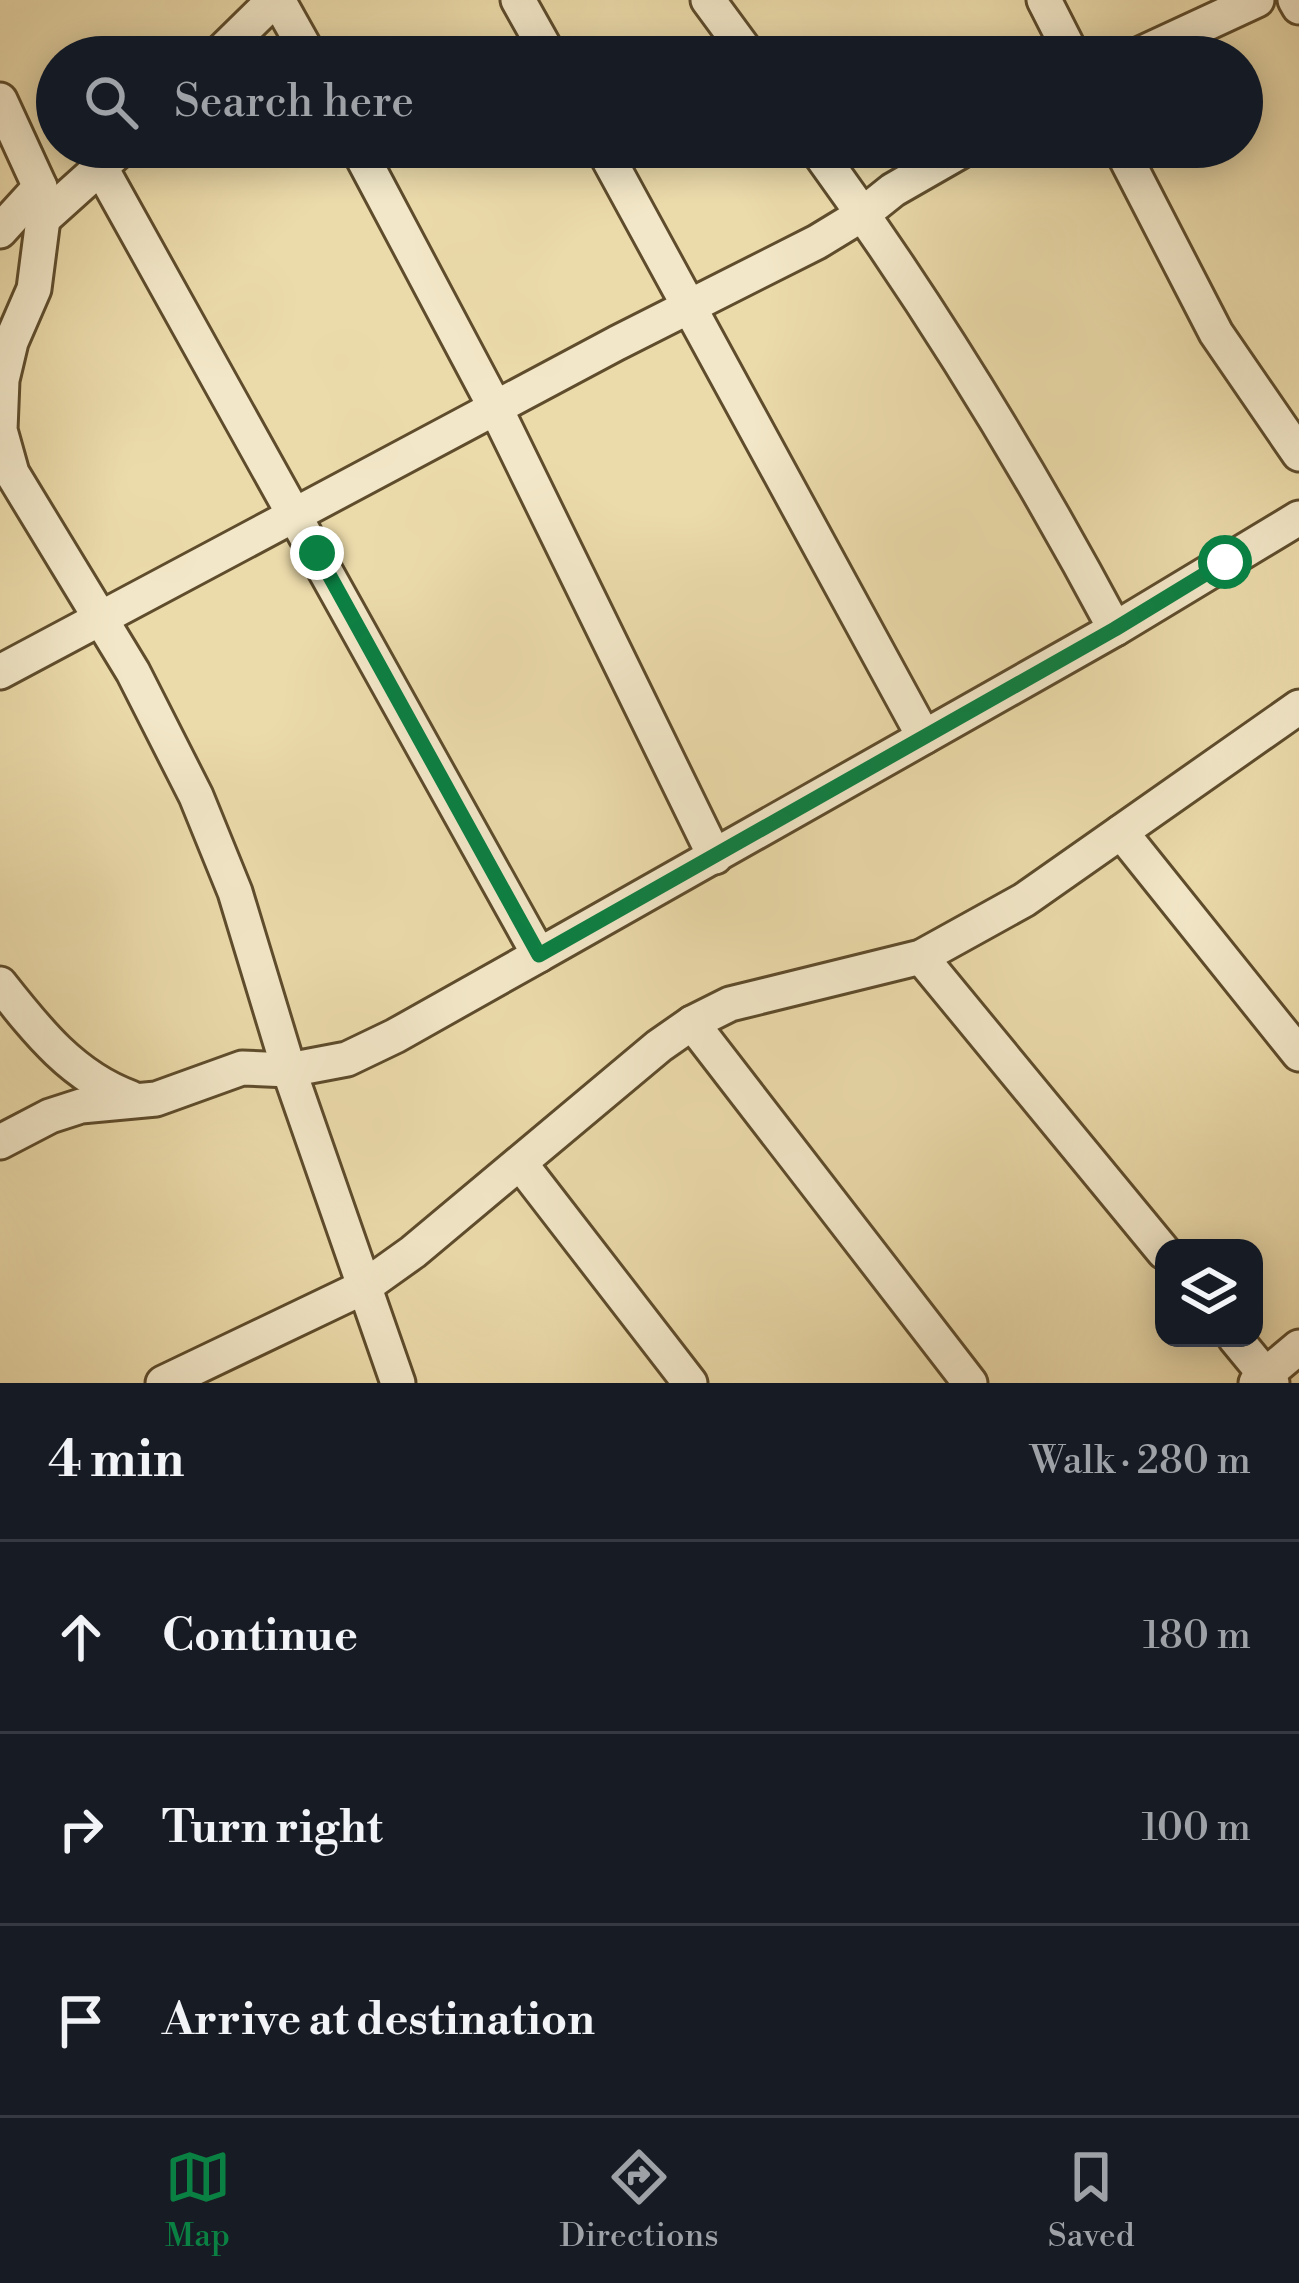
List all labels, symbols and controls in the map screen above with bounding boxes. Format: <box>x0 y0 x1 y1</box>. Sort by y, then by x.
search box <box>36 36 1263 168</box>
icon: search <box>78 69 144 135</box>
text: Search here <box>174 74 414 131</box>
route end <box>290 526 344 580</box>
route start <box>1198 535 1252 589</box>
map controls <box>1155 1239 1263 1347</box>
button: layers <box>1155 1239 1263 1347</box>
text: 4 min <box>48 1429 184 1493</box>
text: Walk · 280 m <box>1030 1437 1251 1486</box>
icon: ahead <box>48 1604 114 1670</box>
text: Continue <box>162 1608 358 1665</box>
text: 180 m <box>1143 1612 1251 1661</box>
icon: right <box>48 1796 114 1862</box>
text: Turn right <box>162 1800 383 1857</box>
text: 100 m <box>1142 1804 1251 1853</box>
icon: arrive <box>48 1988 114 2054</box>
text: Arrive at destination <box>162 1992 595 2049</box>
tab: Map <box>165 2144 231 2257</box>
tab: Directions <box>560 2144 719 2257</box>
tab: Saved <box>1048 2144 1134 2257</box>

